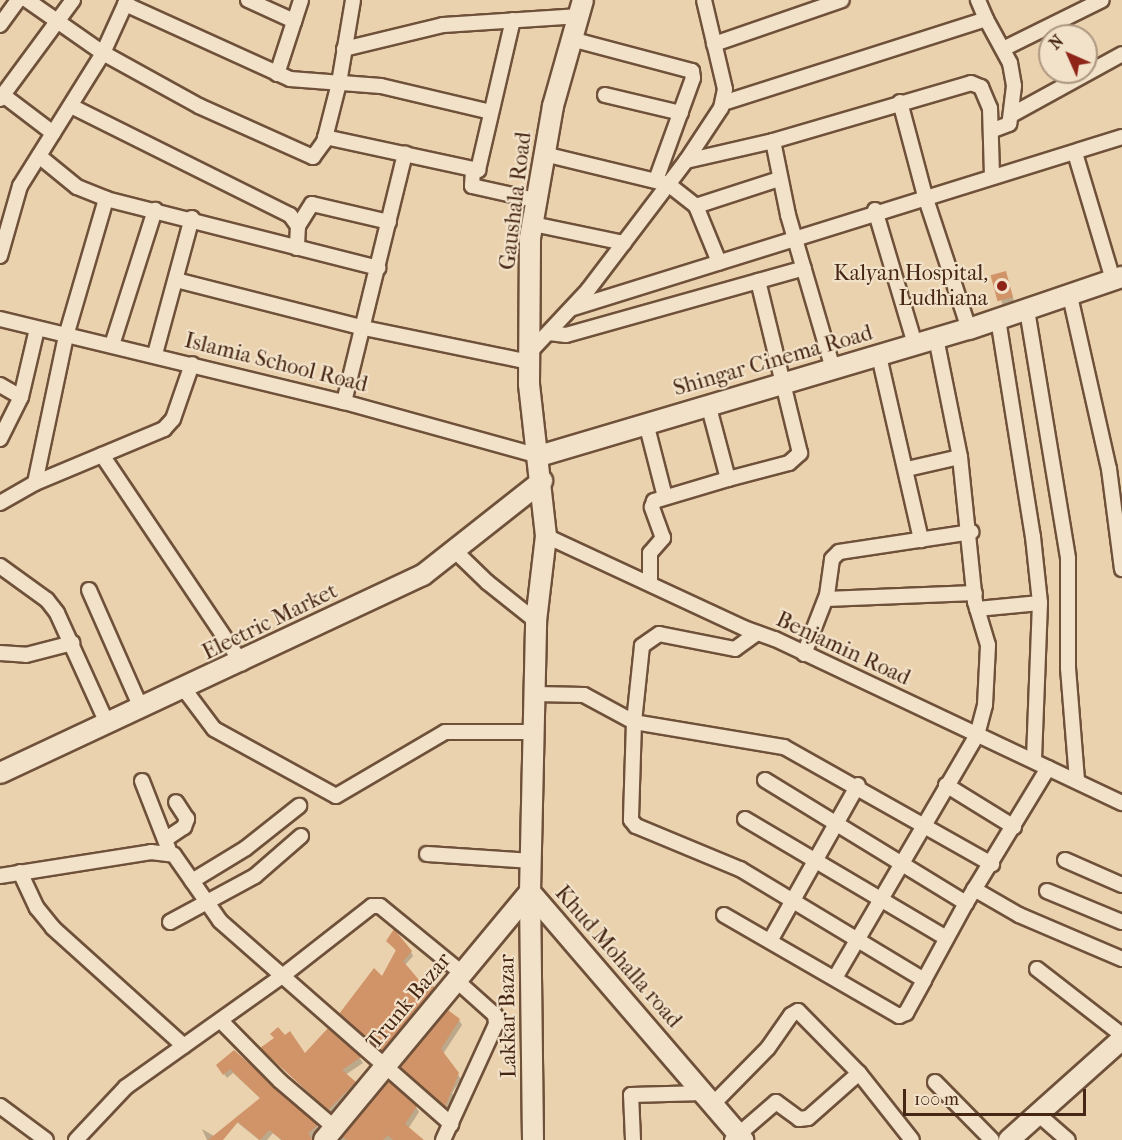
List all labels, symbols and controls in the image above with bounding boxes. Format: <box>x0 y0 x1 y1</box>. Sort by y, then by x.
north arrow <box>1038 24 1098 84</box>
text: N <box>1045 31 1067 53</box>
street label: Gaushala Road <box>494 131 538 271</box>
place label: Kalyan Hospital, Ludhiana <box>834 260 988 312</box>
marker: Kalyan Hospital, Ludhiana <box>993 277 1011 295</box>
street label: Shingar Cinema Road <box>670 320 876 402</box>
street label: Islamia School Road <box>182 327 370 399</box>
street label: Electric Market <box>198 578 342 666</box>
street label: Benjamin Road <box>772 606 914 692</box>
street label: Khud Mohalla road <box>549 880 687 1034</box>
street label: Trunk Bazar <box>361 947 457 1055</box>
street label: Lakkar Bazar <box>494 954 522 1078</box>
scale bar <box>906 1077 1089 1115</box>
text: 100 m <box>914 1089 959 1110</box>

